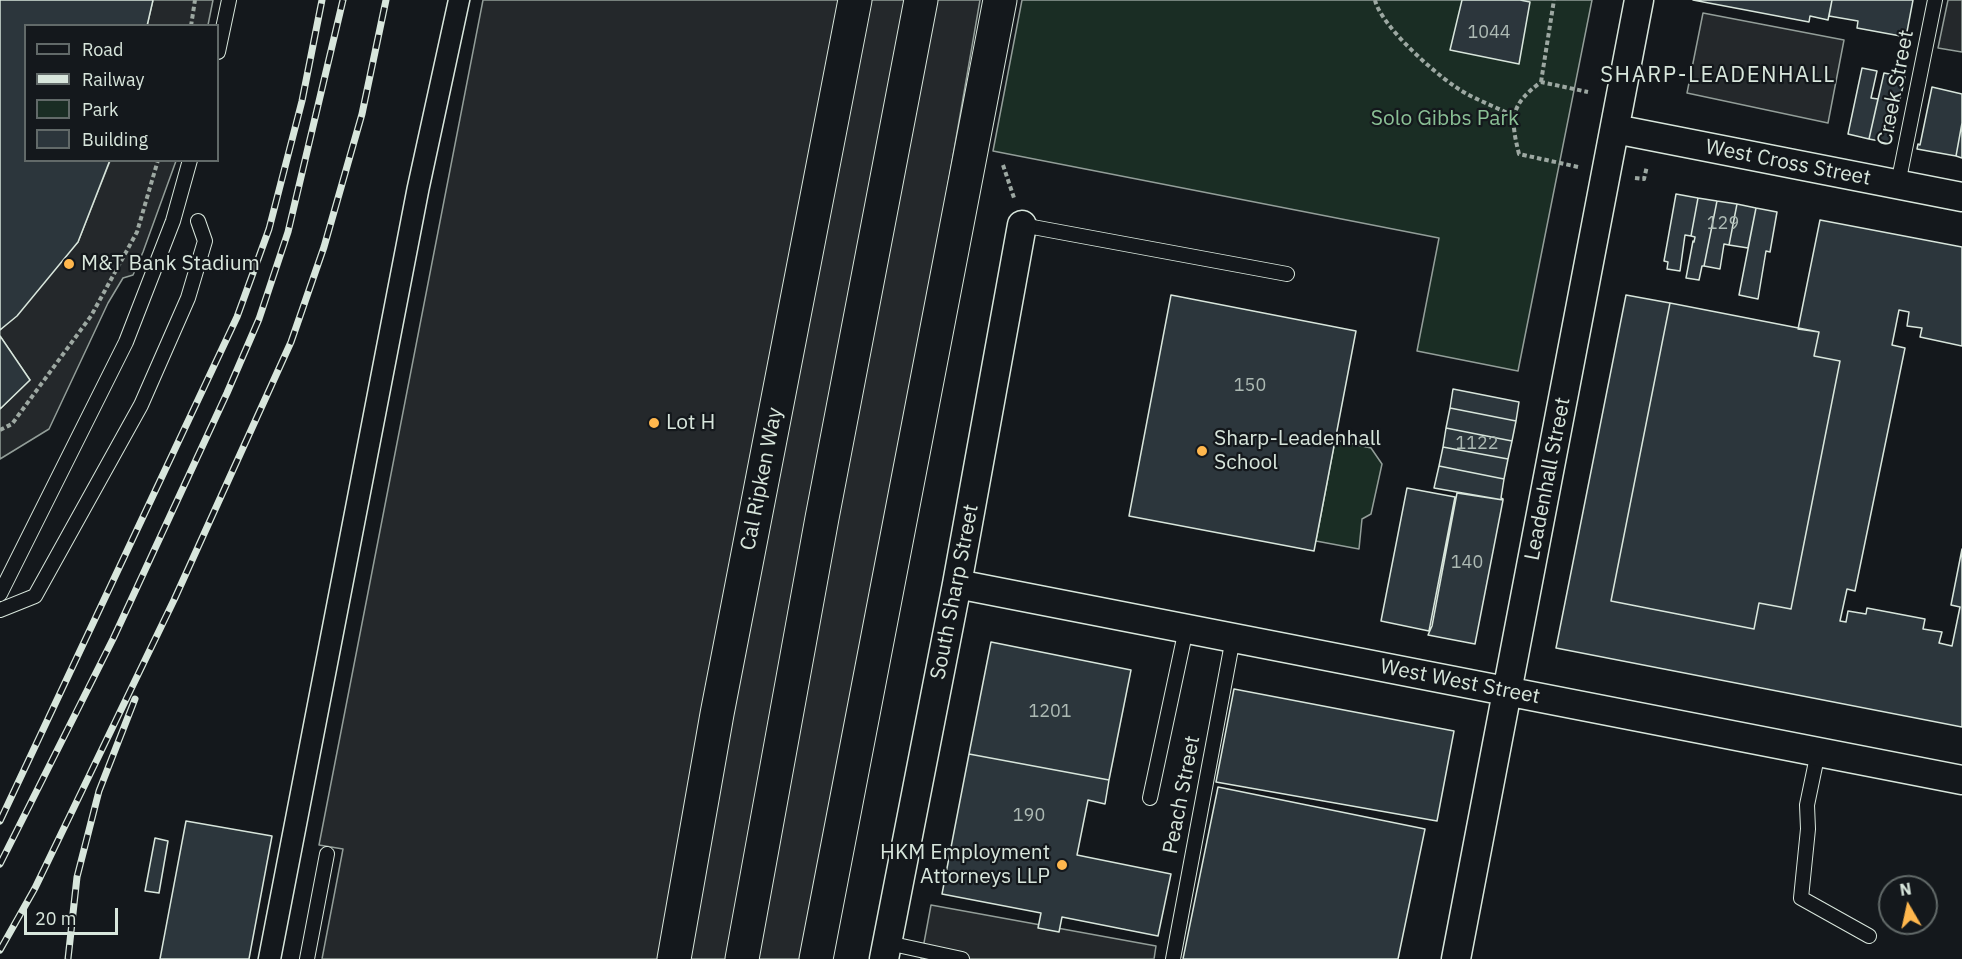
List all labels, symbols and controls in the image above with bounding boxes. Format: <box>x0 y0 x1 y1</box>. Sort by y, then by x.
house number: 1044 <box>1467 22 1511 44</box>
legend <box>24 24 219 162</box>
street label: Creek Street <box>1872 28 1920 148</box>
text: Road <box>82 38 123 61</box>
district label: SHARP-LEADENHALL <box>1600 63 1836 89</box>
text: Railway <box>82 68 144 91</box>
text: Park <box>82 98 118 121</box>
park label: Solo Gibbs Park <box>1371 106 1519 132</box>
text: Building <box>82 128 148 151</box>
street label: West Cross Street <box>1703 135 1873 191</box>
house number: 129 <box>1707 213 1739 235</box>
place label: M&T Bank Stadium <box>81 251 260 277</box>
marker: M&T Bank Stadium <box>62 257 76 271</box>
house number: 150 <box>1234 375 1266 397</box>
street label: Leadenhall Street <box>1520 395 1576 563</box>
street label: Cal Ripken Way <box>736 405 788 553</box>
place label: Lot H <box>666 410 715 436</box>
marker: Lot H <box>647 416 661 430</box>
place label: Sharp-Leadenhall School <box>1214 426 1381 476</box>
house number: 1122 <box>1455 433 1499 455</box>
marker: Sharp-Leadenhall School <box>1195 444 1209 458</box>
street label: South Sharp Street <box>926 502 984 682</box>
house number: 140 <box>1451 552 1483 574</box>
street label: West West Street <box>1378 654 1542 710</box>
house number: 1201 <box>1028 701 1072 723</box>
street label: Peach Street <box>1158 734 1206 856</box>
house number: 190 <box>1013 805 1045 827</box>
place label: HKM Employment Attorneys LLP <box>880 840 1050 890</box>
marker: HKM Employment Attorneys LLP <box>1055 858 1069 872</box>
north arrow <box>1878 875 1938 935</box>
text: N <box>1898 878 1913 900</box>
scale bar <box>27 896 122 934</box>
text: 20 m <box>35 907 77 930</box>

